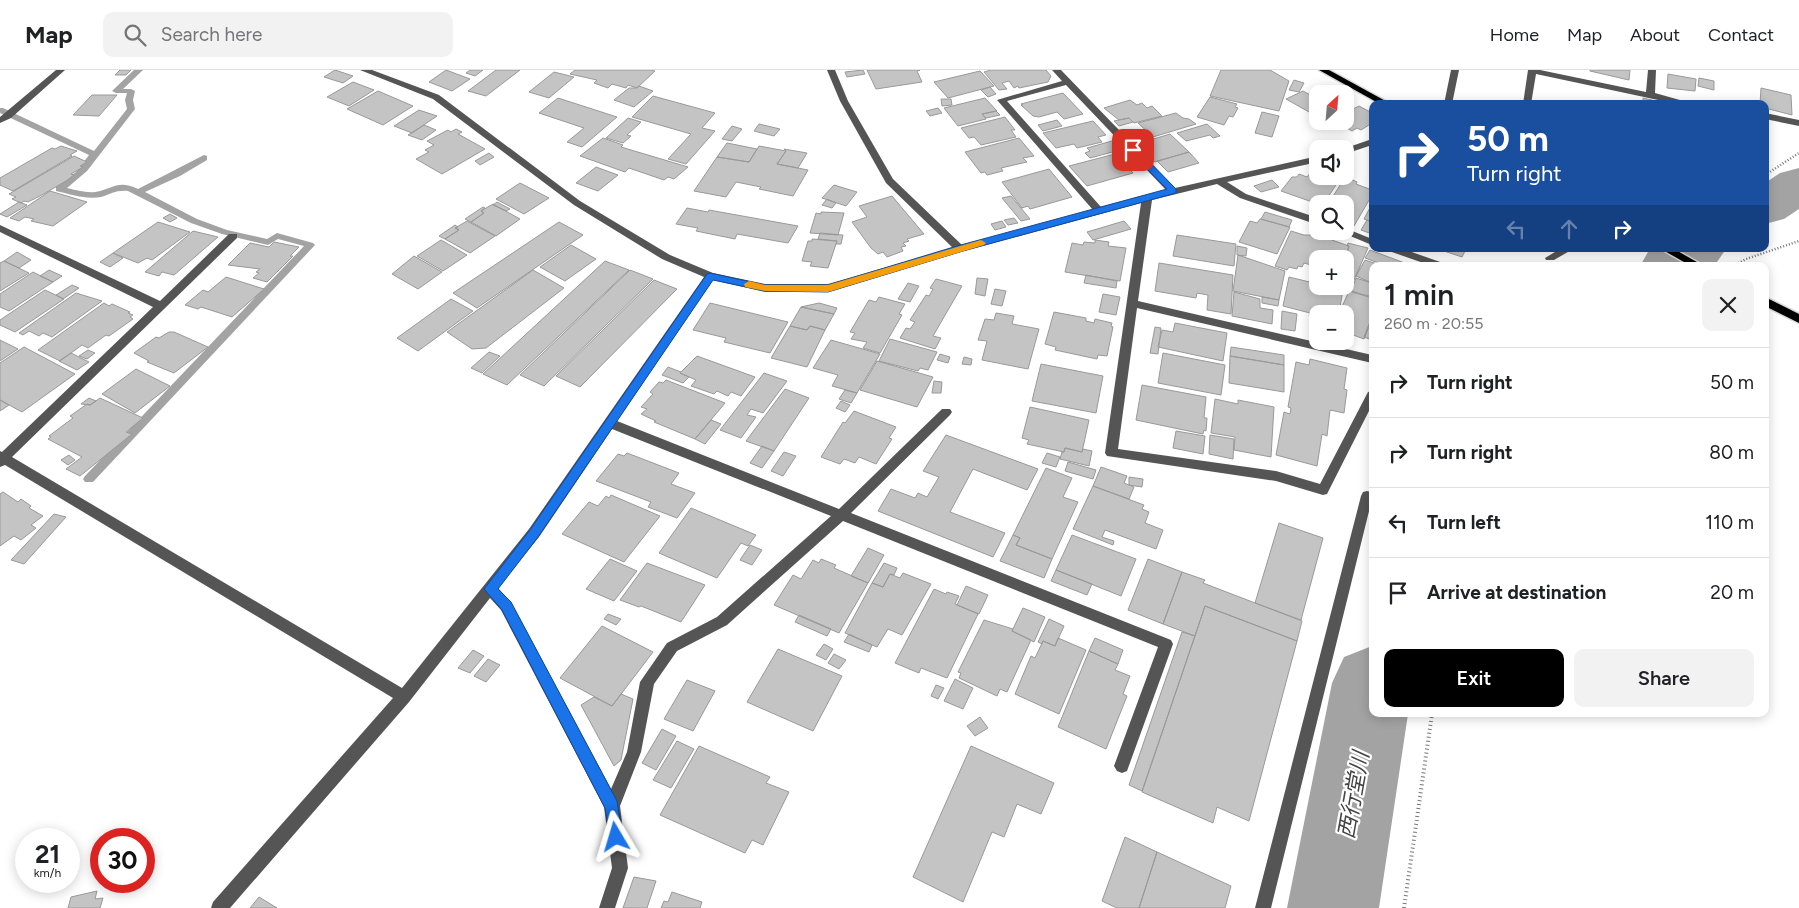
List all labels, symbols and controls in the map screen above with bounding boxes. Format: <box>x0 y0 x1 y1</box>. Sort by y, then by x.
search box <box>103 12 453 57</box>
text: Map <box>25 20 73 49</box>
icon: search <box>121 21 149 49</box>
text: Search here <box>161 23 262 46</box>
text: Home <box>1490 24 1539 46</box>
text: Map <box>1567 24 1602 46</box>
text: About <box>1630 24 1680 46</box>
text: Contact <box>1708 24 1774 46</box>
north arrow <box>1309 85 1354 130</box>
map controls <box>1309 85 1354 350</box>
text: 50 m <box>1467 118 1549 160</box>
icon: right <box>1384 120 1449 185</box>
pin <box>1112 129 1154 171</box>
icon: arrive <box>1119 136 1147 164</box>
button: sound <box>1309 140 1354 185</box>
text: Turn right <box>1467 160 1562 187</box>
button: search <box>1309 195 1354 240</box>
icon: left <box>1502 215 1530 243</box>
icon: ahead <box>1555 215 1583 243</box>
icon: right <box>1608 215 1636 243</box>
button: + <box>1309 250 1354 295</box>
text: 1 min <box>1384 276 1454 313</box>
button: close <box>1702 279 1754 331</box>
button: − <box>1309 305 1354 350</box>
text: 260 m · 20:55 <box>1384 314 1483 333</box>
icon: right <box>1384 369 1412 397</box>
text: Turn right <box>1427 371 1513 394</box>
text: 50 m <box>1710 371 1754 394</box>
icon: right <box>1384 439 1412 467</box>
text: Turn right <box>1427 441 1513 464</box>
text: 80 m <box>1709 441 1754 464</box>
icon: left <box>1384 509 1412 537</box>
text: Turn left <box>1427 511 1501 534</box>
text: 110 m <box>1705 511 1754 534</box>
icon: arrive <box>1384 579 1412 607</box>
text: Arrive at destination <box>1427 581 1606 604</box>
text: 20 m <box>1710 581 1754 604</box>
button: Exit <box>1384 649 1564 707</box>
button: Share <box>1574 649 1754 707</box>
water label: 西行堂川 <box>1333 747 1375 841</box>
position arrow <box>589 810 641 862</box>
speed limit sign: 30 <box>90 828 155 893</box>
text: 21 <box>35 839 60 869</box>
text: km/h <box>34 866 61 880</box>

